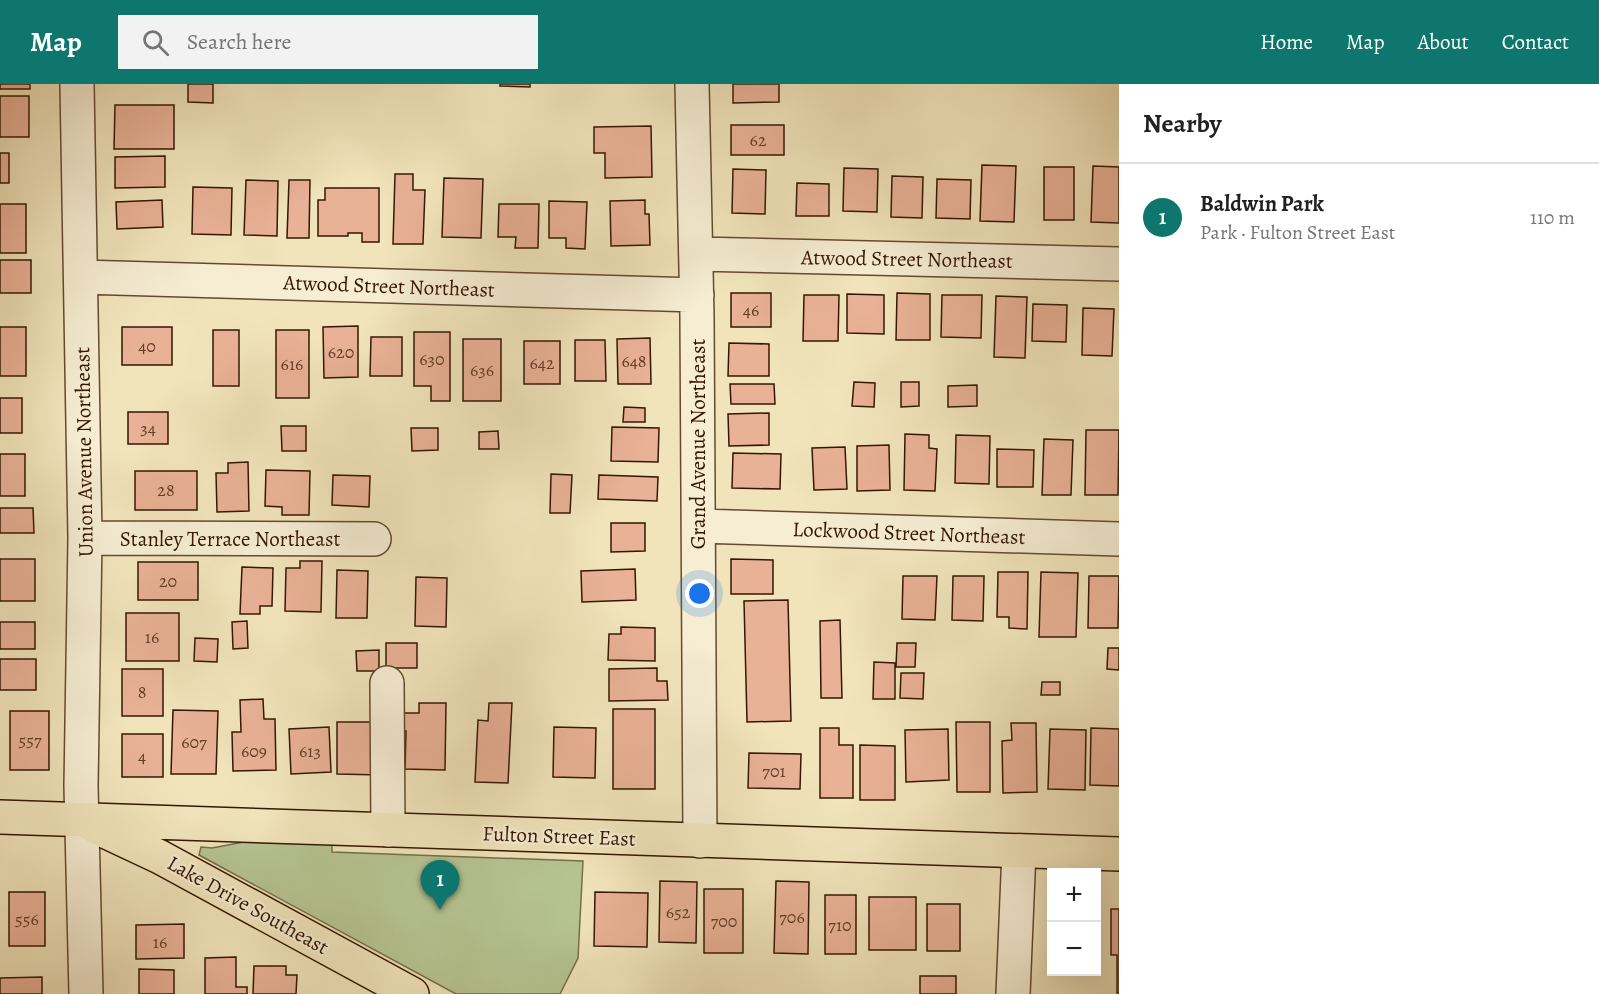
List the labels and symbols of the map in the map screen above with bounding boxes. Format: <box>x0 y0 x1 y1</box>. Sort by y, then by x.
house number: 62 <box>750 128 767 152</box>
street label: Atwood Street Northeast <box>800 243 1013 275</box>
street label: Atwood Street Northeast <box>282 268 495 304</box>
house number: 46 <box>743 298 759 322</box>
house number: 40 <box>138 334 156 358</box>
street label: Grand Avenue Northeast <box>684 339 712 549</box>
house number: 620 <box>328 340 354 364</box>
street label: Union Avenue Northeast <box>68 347 100 557</box>
house number: 630 <box>419 347 445 371</box>
house number: 648 <box>621 349 647 373</box>
house number: 642 <box>529 351 555 375</box>
house number: 616 <box>281 352 303 376</box>
house number: 636 <box>470 358 494 382</box>
house number: 34 <box>140 416 156 440</box>
house number: 28 <box>157 478 175 502</box>
street label: Lockwood Street Northeast <box>792 515 1026 551</box>
street label: Stanley Terrace Northeast <box>120 525 340 553</box>
house number: 20 <box>159 569 177 593</box>
your location <box>685 579 714 608</box>
house number: 16 <box>145 625 159 649</box>
house number: 8 <box>138 680 146 704</box>
house number: 557 <box>18 728 42 752</box>
house number: 607 <box>181 730 207 754</box>
house number: 609 <box>241 739 267 763</box>
house number: 613 <box>299 739 321 763</box>
house number: 4 <box>138 744 146 768</box>
house number: 701 <box>762 759 786 783</box>
street label: Fulton Street East <box>482 819 636 853</box>
street label: Lake Drive Southeast <box>162 849 334 961</box>
pin: 1 <box>420 860 460 910</box>
house number: 652 <box>666 900 691 924</box>
house number: 706 <box>779 905 805 929</box>
house number: 556 <box>15 907 39 931</box>
house number: 700 <box>711 909 737 933</box>
house number: 710 <box>828 913 852 937</box>
house number: 16 <box>153 930 167 954</box>

